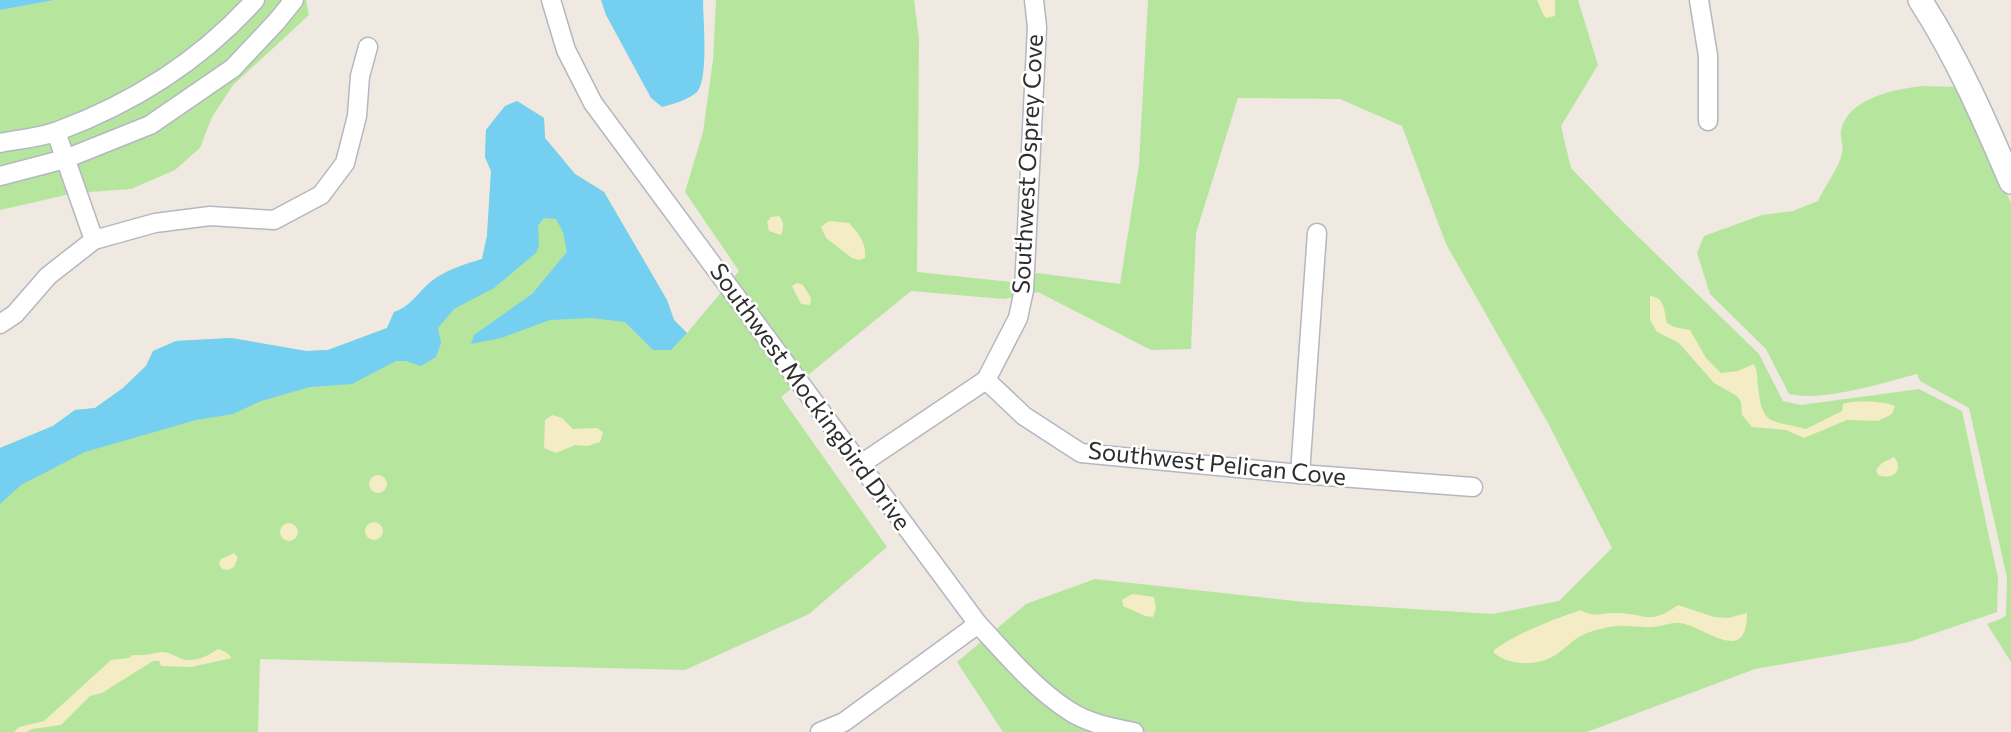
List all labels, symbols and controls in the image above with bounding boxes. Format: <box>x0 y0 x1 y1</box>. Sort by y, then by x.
street label: Southwest Osprey Cove <box>1005 33 1048 295</box>
street label: Southwest Mockingbird Drive <box>705 257 918 535</box>
street label: Southwest Pelican Cove <box>1087 435 1348 490</box>

